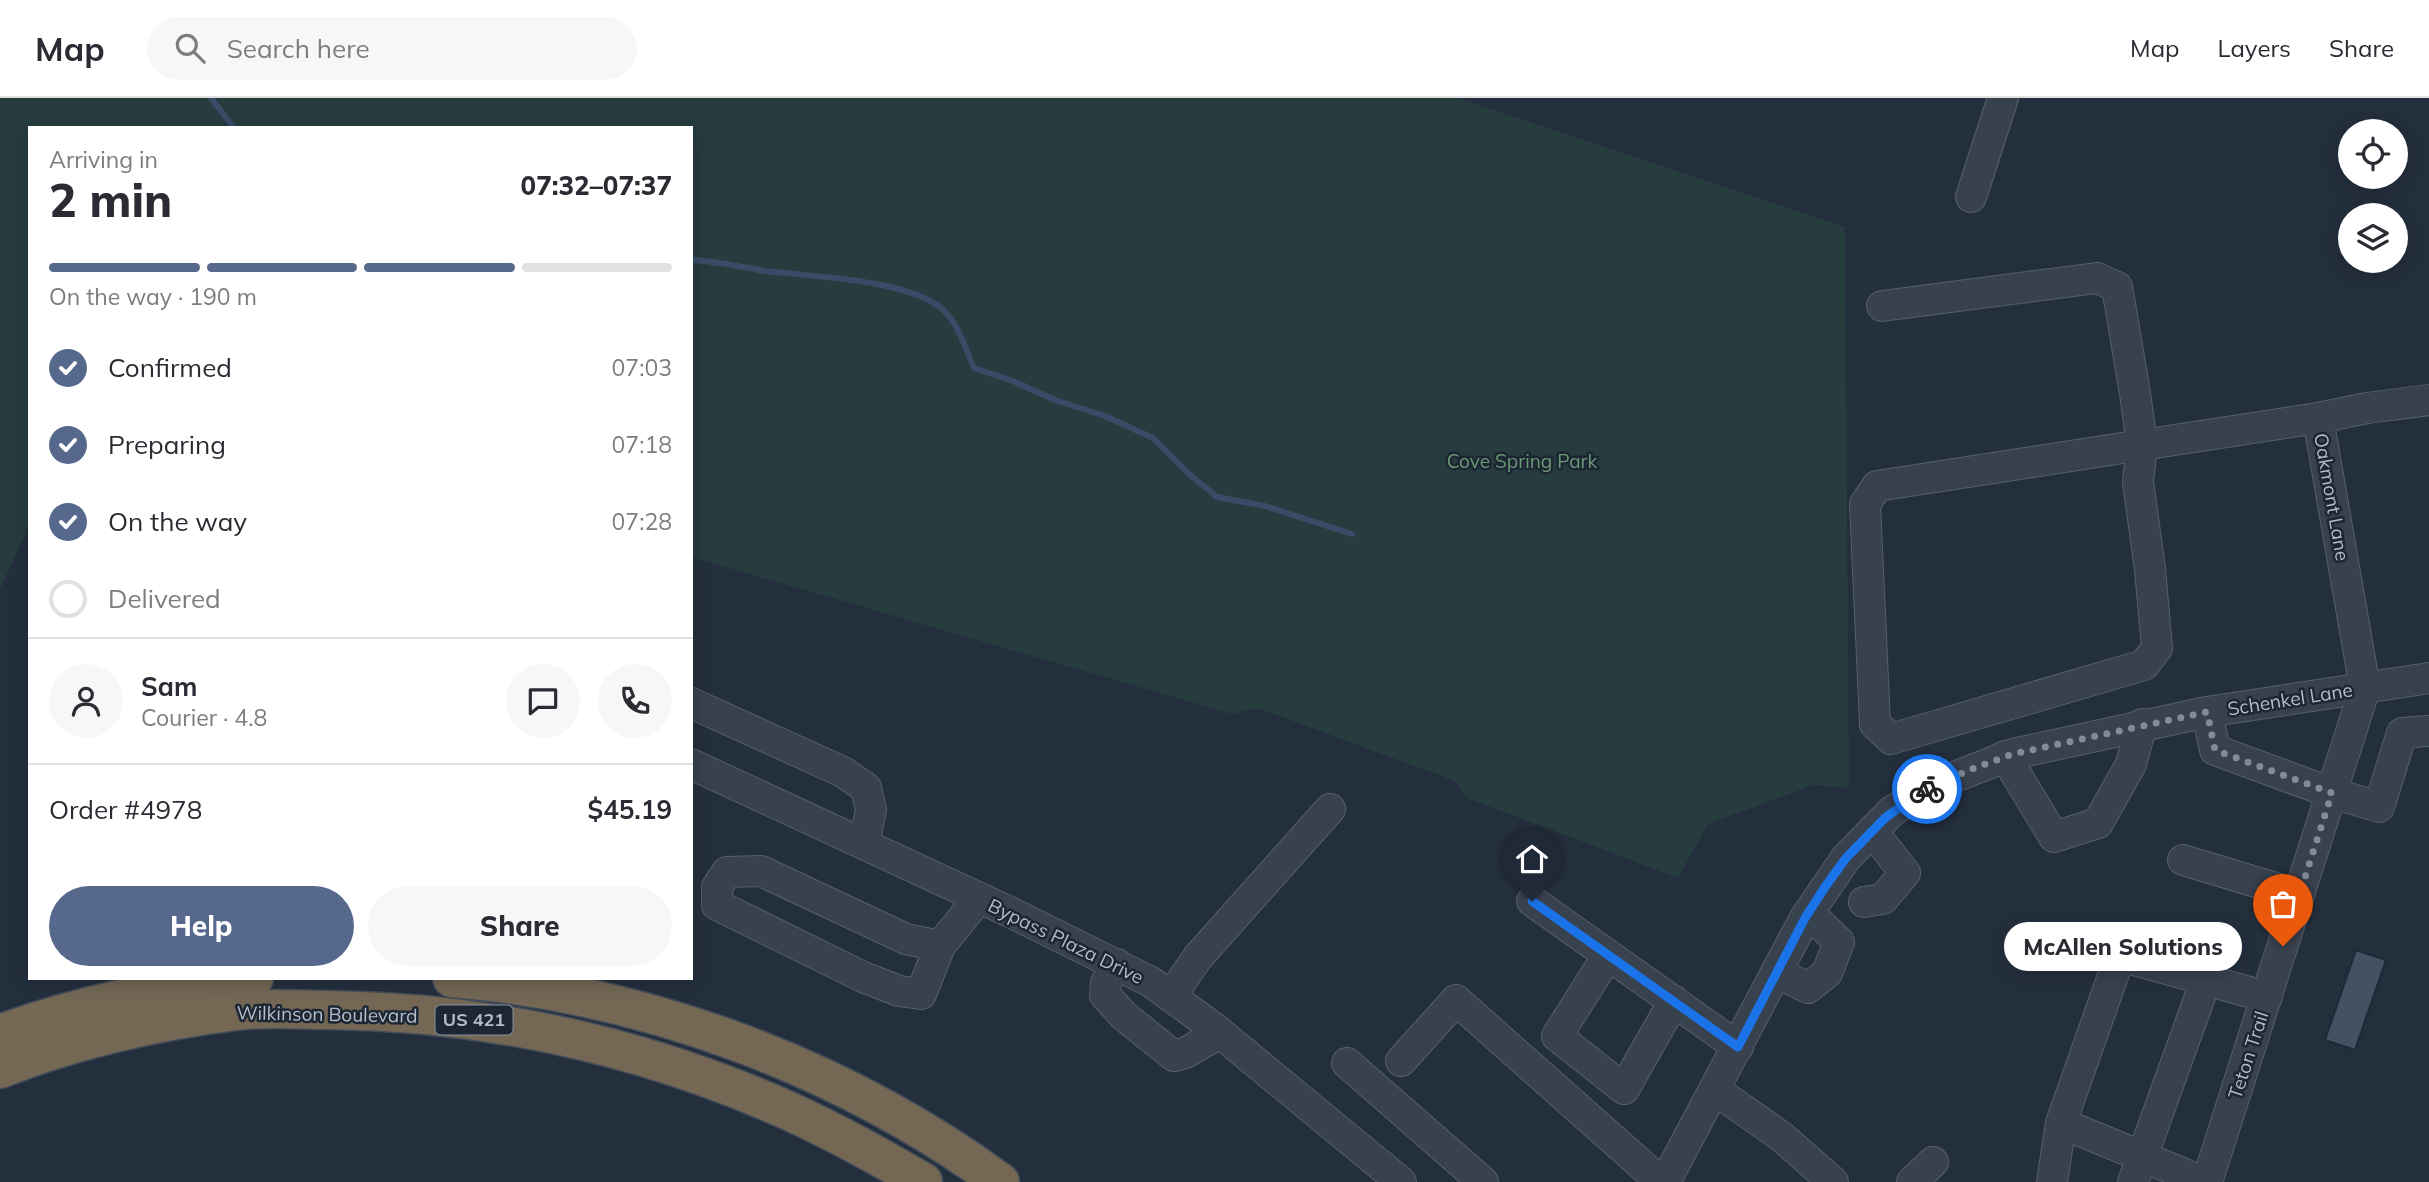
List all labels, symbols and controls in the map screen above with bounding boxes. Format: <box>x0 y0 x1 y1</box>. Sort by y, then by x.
search box <box>147 17 637 80</box>
text: Map <box>35 28 105 69</box>
icon: search <box>171 29 209 67</box>
text: Search here <box>227 32 370 65</box>
text: Map <box>2130 33 2179 63</box>
text: Layers <box>2217 33 2291 63</box>
text: Share <box>2329 33 2394 63</box>
map controls <box>2338 119 2408 273</box>
button: locate <box>2338 119 2408 189</box>
text: Arriving in <box>49 145 158 174</box>
text: 07:32–07:37 <box>521 169 672 202</box>
text: 2 min <box>49 171 172 229</box>
button: layers <box>2338 203 2408 273</box>
text: On the way · 190 m <box>49 282 257 311</box>
icon: check <box>49 349 87 387</box>
text: Confirmed <box>108 351 232 384</box>
text: 07:03 <box>612 353 672 382</box>
icon: check <box>49 426 87 464</box>
text: Preparing <box>108 428 226 461</box>
text: 07:18 <box>612 430 672 459</box>
street label: Oakmont Lane <box>2309 431 2355 563</box>
park label: Cove Spring Park <box>1447 449 1597 473</box>
icon: check <box>49 503 87 541</box>
text: On the way <box>108 505 247 538</box>
text: 07:28 <box>612 507 672 536</box>
text: Delivered <box>108 582 221 615</box>
button: person <box>49 664 123 738</box>
button: chat <box>506 664 580 738</box>
button: phone <box>598 664 672 738</box>
text: Sam <box>141 670 197 703</box>
street label: Schenkel Lane <box>2226 677 2354 721</box>
text: Courier · 4.8 <box>141 703 267 732</box>
courier <box>1892 754 1962 824</box>
icon: bike <box>1908 770 1946 808</box>
text: Order #4978 <box>49 793 202 826</box>
text: $45.19 <box>588 793 672 826</box>
pin <box>1502 829 1562 901</box>
icon: home <box>1513 840 1551 878</box>
pin <box>2253 874 2313 946</box>
icon: bag <box>2264 885 2302 923</box>
button: Help <box>49 886 354 966</box>
button: Share <box>368 886 672 966</box>
street label: Bypass Plaza Drive <box>984 893 1148 989</box>
callout: McAllen Solutions <box>2003 922 2241 970</box>
text: McAllen Solutions <box>2023 932 2223 961</box>
street label: Wilkinson Boulevard <box>236 1000 418 1028</box>
road number: US 421 <box>435 1006 512 1035</box>
street label: Teton Trail <box>2223 1008 2273 1102</box>

